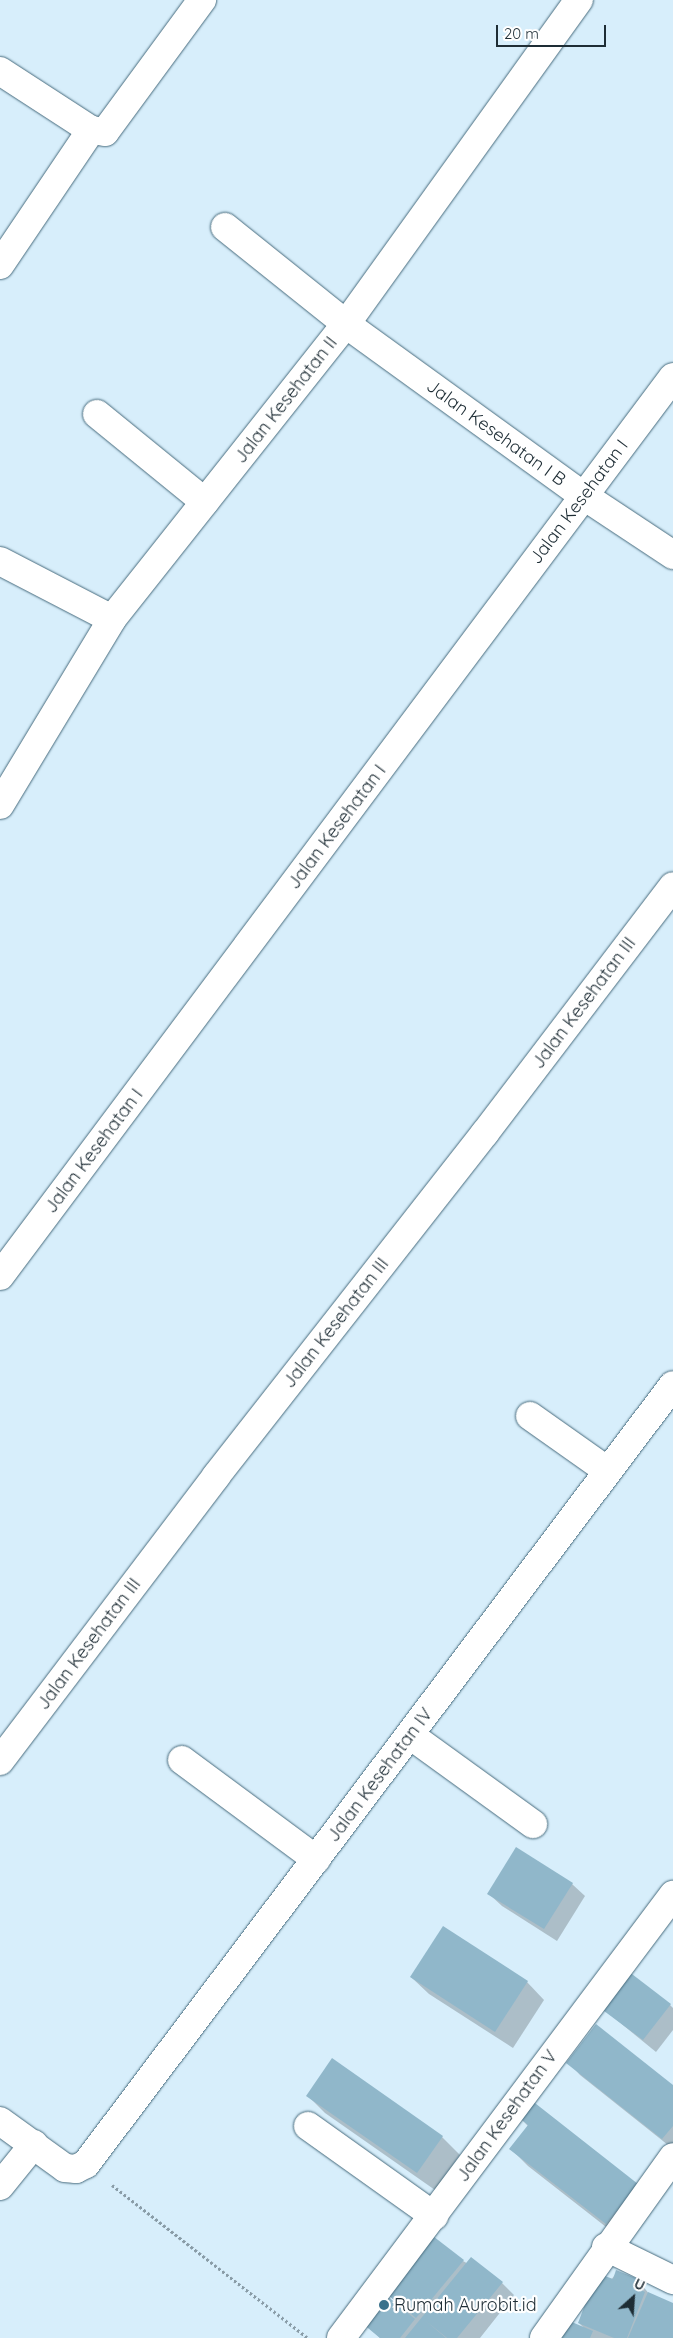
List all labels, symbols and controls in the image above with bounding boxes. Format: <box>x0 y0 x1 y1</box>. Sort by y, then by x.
scale bar <box>498 15 608 47</box>
text: 20 m <box>504 24 539 43</box>
street label: Jalan Kesehatan II <box>230 332 342 468</box>
street label: Jalan Kesehatan I B <box>422 375 570 491</box>
street label: Jalan Kesehatan I <box>525 436 633 568</box>
street label: Jalan Kesehatan I <box>283 761 391 893</box>
street label: Jalan Kesehatan III <box>528 933 640 1073</box>
street label: Jalan Kesehatan I <box>40 1085 148 1217</box>
street label: Jalan Kesehatan III <box>279 1254 393 1392</box>
street label: Jalan Kesehatan III <box>33 1574 145 1714</box>
street label: Jalan Kesehatan IV <box>323 1704 437 1846</box>
street label: Jalan Kesehatan V <box>452 2046 562 2186</box>
north arrow <box>608 2273 658 2323</box>
text: U <box>631 2274 648 2295</box>
place label: Rumah Aurobit.id <box>394 2294 537 2316</box>
marker: Rumah Aurobit.id <box>378 2299 390 2311</box>

